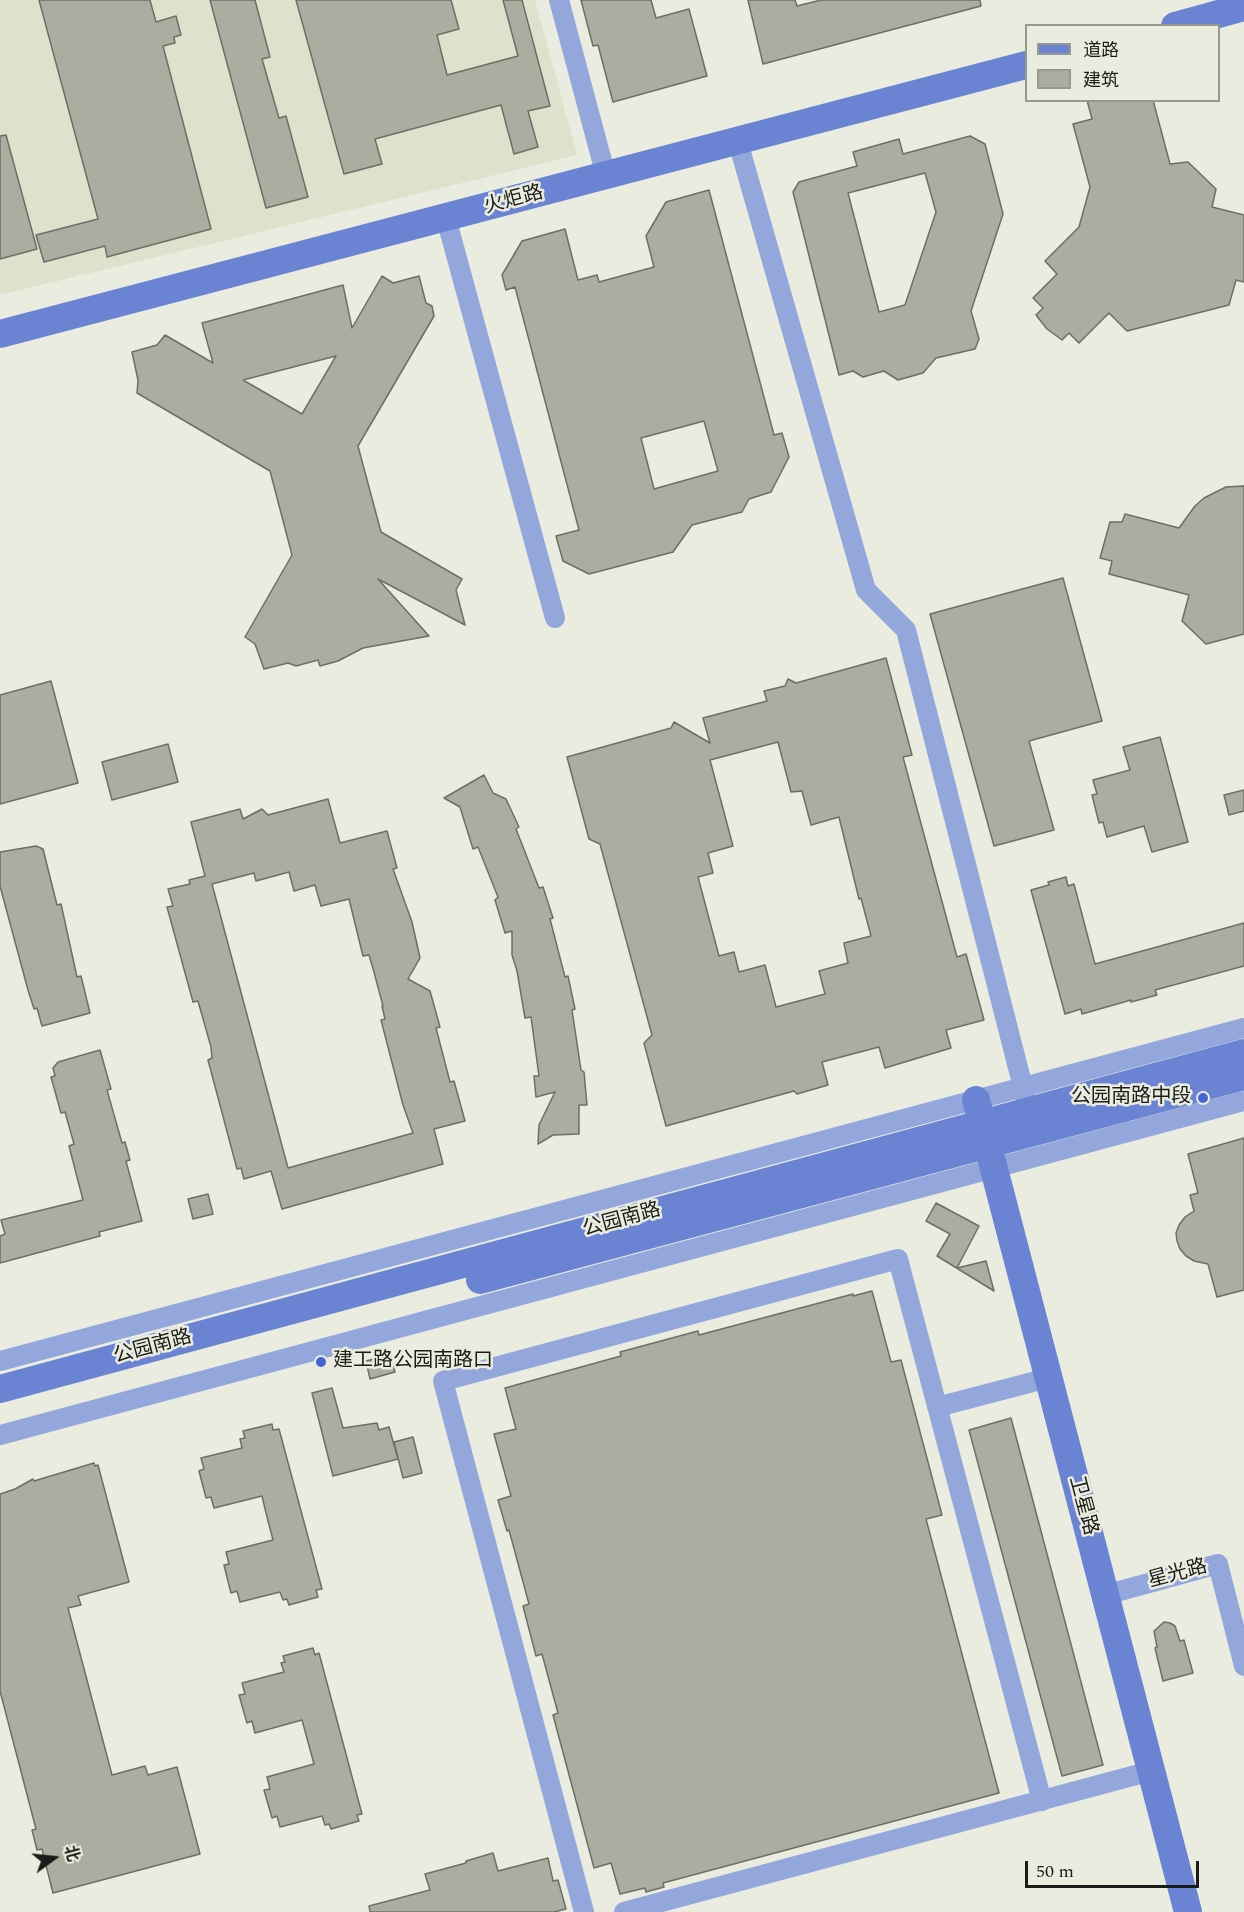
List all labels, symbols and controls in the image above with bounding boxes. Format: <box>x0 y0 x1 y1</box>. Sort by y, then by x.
legend <box>1025 24 1220 102</box>
text: 道路 <box>1083 37 1119 64</box>
text: 建筑 <box>1083 67 1119 94</box>
street label: 火炬路 <box>482 182 546 220</box>
place label: 公园南路中段 <box>1071 1086 1191 1110</box>
marker: 公园南路中段 <box>1196 1091 1210 1105</box>
street label: 公园南路 <box>580 1199 664 1243</box>
street label: 公园南路 <box>111 1326 195 1370</box>
place label: 建工路公园南路口 <box>333 1350 493 1374</box>
marker: 建工路公园南路口 <box>314 1355 328 1369</box>
street label: 卫星路 <box>1063 1474 1101 1538</box>
street label: 星光路 <box>1146 1556 1210 1594</box>
north arrow <box>24 1828 84 1888</box>
text: 北 <box>58 1842 85 1864</box>
scale bar <box>1028 1849 1202 1887</box>
text: 50 m <box>1036 1858 1074 1885</box>

